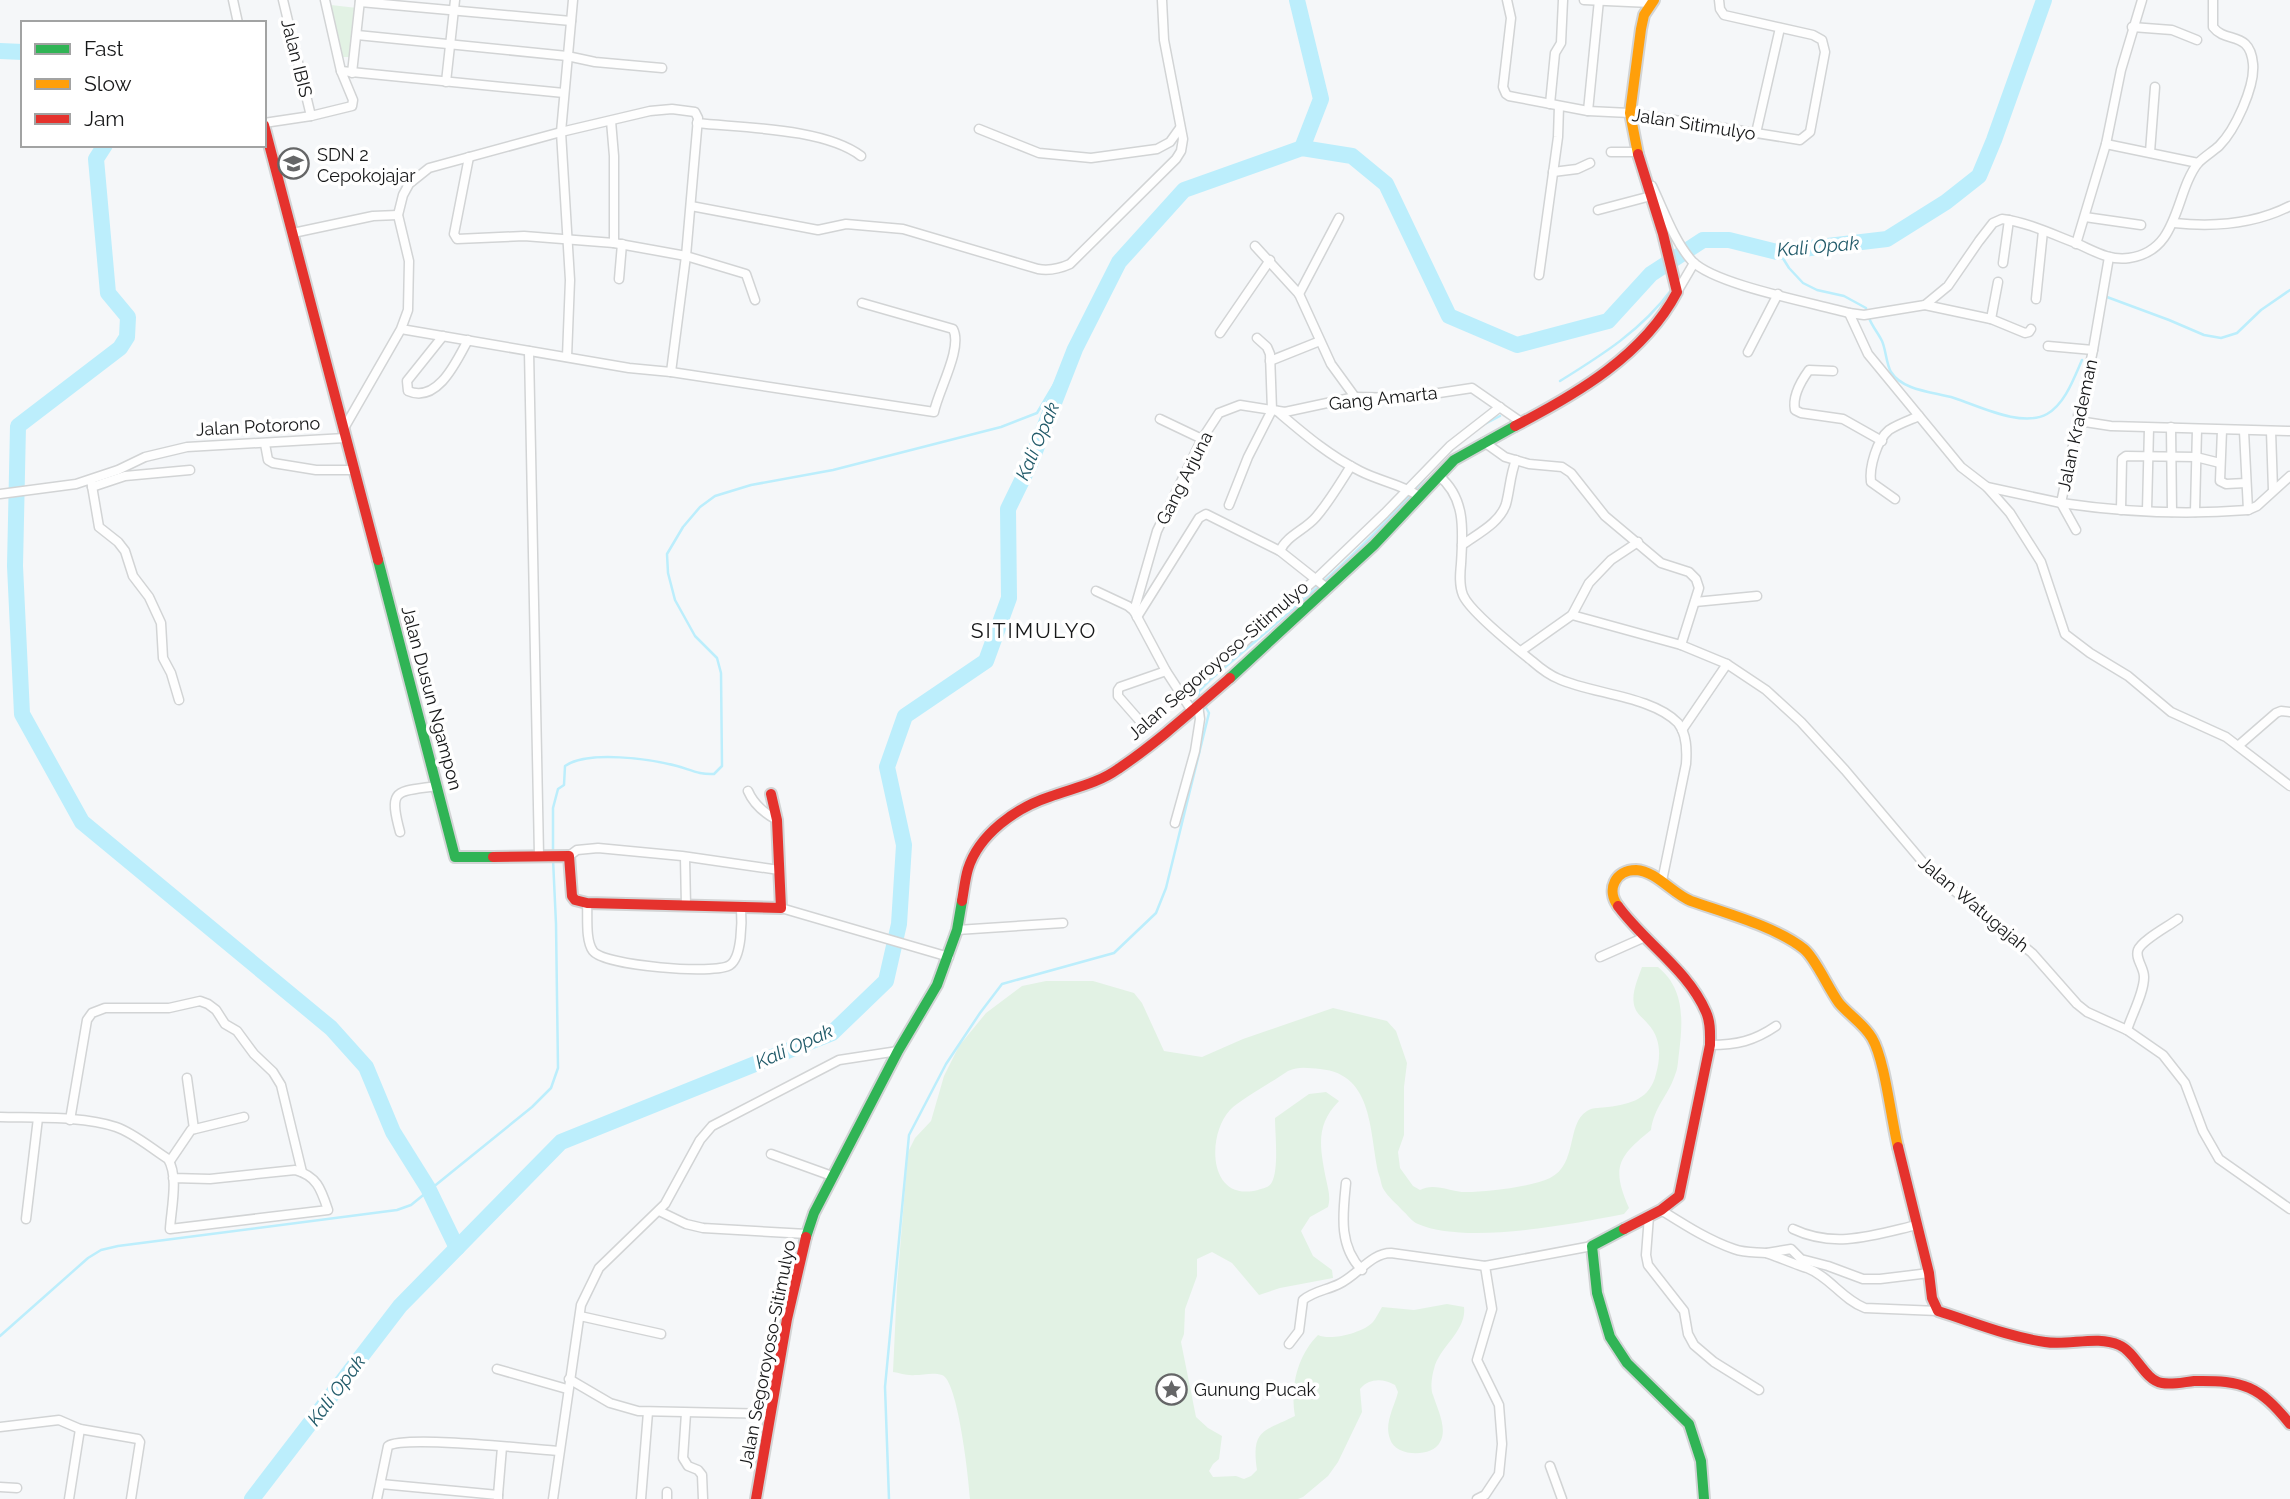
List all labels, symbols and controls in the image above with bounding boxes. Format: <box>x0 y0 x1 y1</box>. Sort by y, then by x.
street label: Jalan IBIS <box>277 17 317 99</box>
legend <box>21 21 266 147</box>
text: Fast <box>84 36 124 61</box>
text: Slow <box>84 71 132 96</box>
street label: Jalan Sitimulyo <box>1631 104 1758 144</box>
text: Jam <box>84 106 125 131</box>
place label: SDN 2 Cepokojajar <box>317 144 416 186</box>
school or university icon: SDN 2 Cepokojajar <box>277 147 311 181</box>
water label: Kali Opak <box>1776 231 1860 261</box>
street label: Jalan Krademan <box>2053 357 2101 493</box>
street label: Gang Amarta <box>1328 382 1438 414</box>
water label: Kali Opak <box>1011 399 1063 483</box>
street label: Jalan Potorono <box>195 412 321 440</box>
street label: Gang Arjuna <box>1152 428 1216 528</box>
street label: Jalan Segoroyoso-Sitimulyo <box>1124 576 1313 744</box>
street label: Jalan Dusun Ngampon <box>397 604 467 792</box>
district label: SITIMULYO <box>971 618 1097 643</box>
street label: Jalan Watugajah <box>1915 852 2033 956</box>
water label: Kali Opak <box>752 1019 836 1073</box>
street label: Jalan Segoroyoso-Sitimulyo <box>735 1238 799 1470</box>
water label: Kali Opak <box>302 1350 370 1430</box>
place icon: Gunung Pucak <box>1154 1372 1188 1406</box>
place label: Gunung Pucak <box>1194 1379 1317 1400</box>

